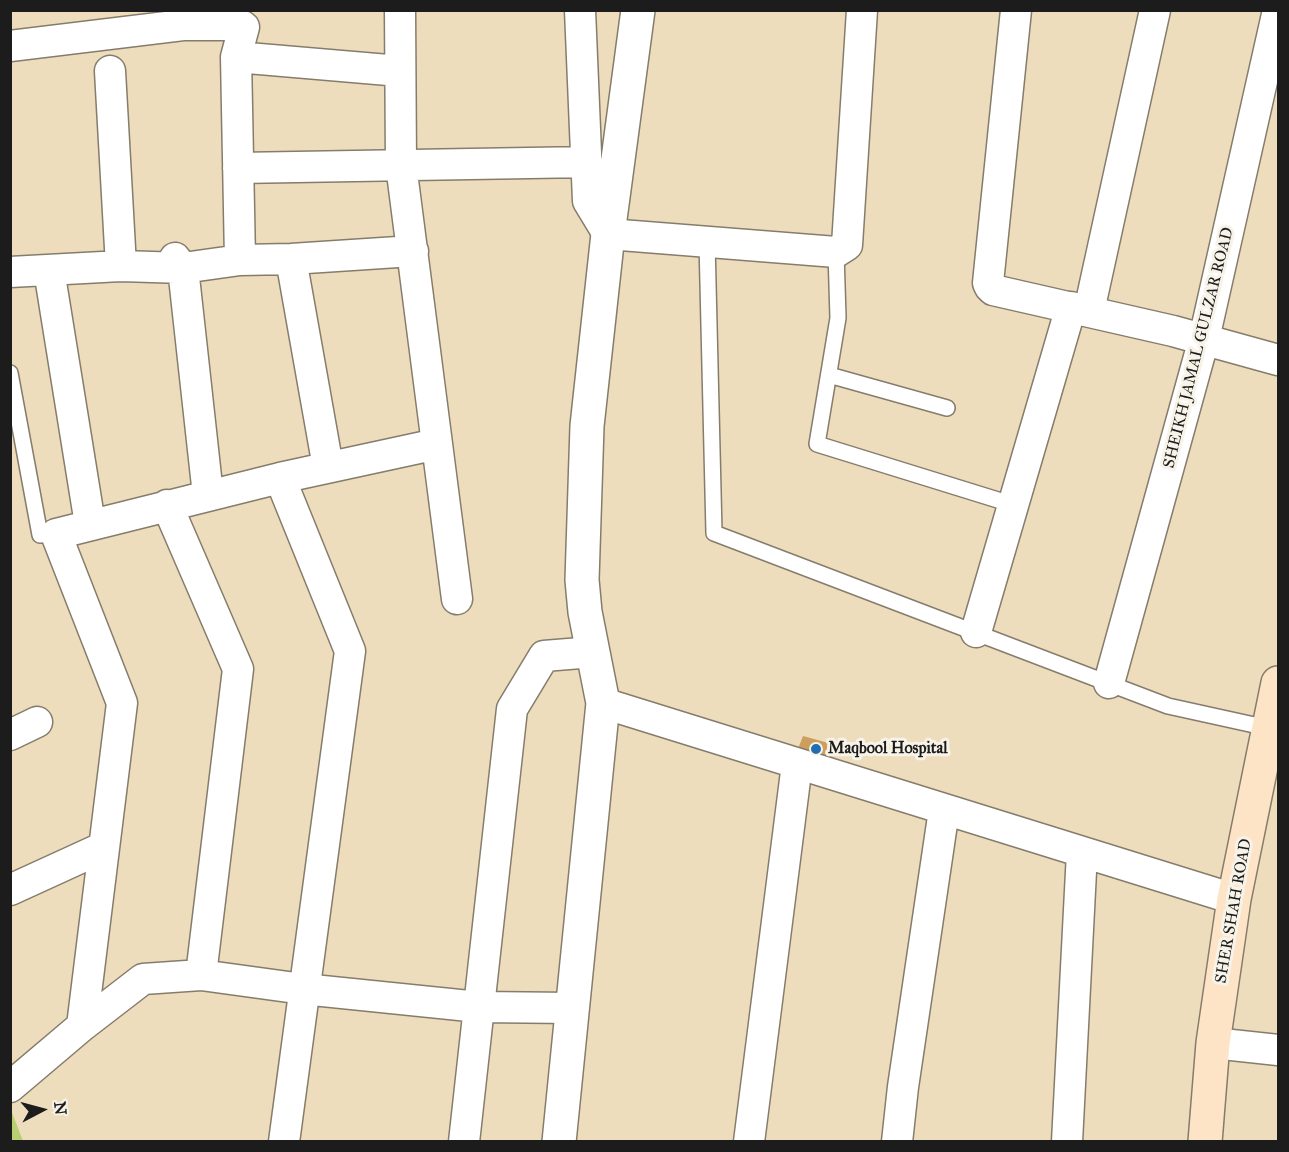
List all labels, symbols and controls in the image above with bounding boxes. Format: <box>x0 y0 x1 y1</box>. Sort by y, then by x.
street label: SHEIKH JAMAL GULZAR ROAD <box>1160 226 1238 470</box>
place label: Maqbool Hospital <box>828 739 947 759</box>
marker: Maqbool Hospital <box>809 742 823 756</box>
street label: SHER SHAH ROAD <box>1212 837 1256 985</box>
north arrow <box>12 1080 72 1140</box>
text: N <box>50 1100 71 1116</box>

